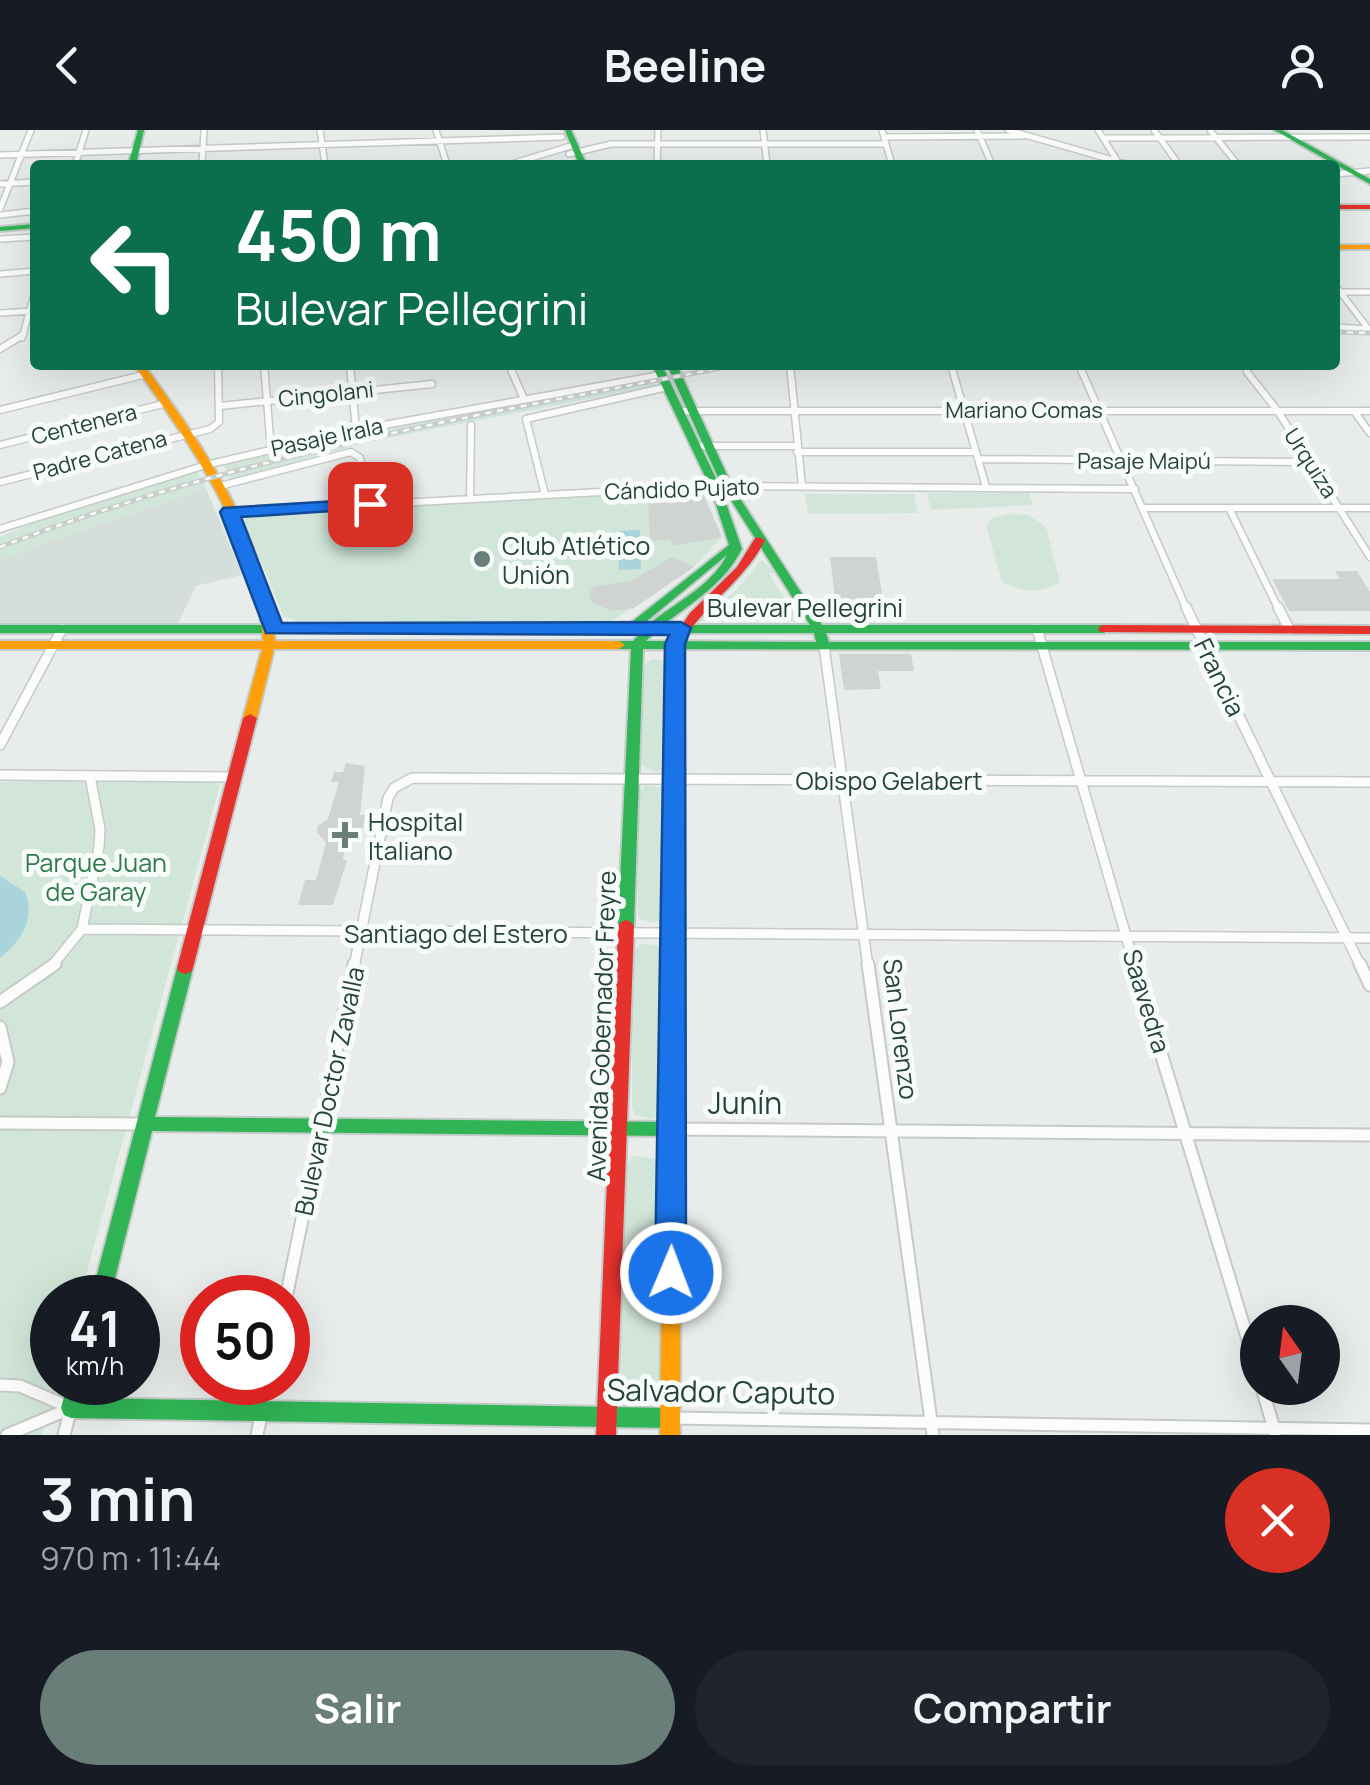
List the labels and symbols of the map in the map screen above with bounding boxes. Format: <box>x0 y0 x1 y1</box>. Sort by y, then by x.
street label: Cingolani <box>277 374 375 414</box>
street label: Mariano Comas <box>945 395 1103 425</box>
street label: Centenera <box>28 396 140 452</box>
street label: Pasaje Irala <box>268 411 386 463</box>
street label: Urquiza <box>1277 422 1345 504</box>
street label: Padre Catena <box>30 423 170 487</box>
street label: Pasaje Maipú <box>1077 446 1211 476</box>
pin <box>328 462 413 547</box>
street label: Cándido Pujato <box>604 471 760 507</box>
place label: Club Atlético Unión <box>502 528 650 592</box>
marker: Club Atlético Unión <box>471 548 493 570</box>
street label: Bulevar Pellegrini <box>707 590 903 625</box>
street label: Francia <box>1186 632 1254 722</box>
street label: Obispo Gelabert <box>796 763 982 798</box>
place label: Hospital Italiano <box>368 804 463 868</box>
marker: Hospital Italiano <box>332 822 358 848</box>
park label: Parque Juan de Garay <box>25 845 167 909</box>
street label: Avenida Gobernador Freyre <box>578 870 624 1182</box>
street label: Santiago del Estero <box>344 916 568 951</box>
street label: Saavedra <box>1115 945 1179 1057</box>
street label: San Lorenzo <box>875 957 927 1101</box>
street label: Bulevar Doctor Zavalla <box>285 963 373 1219</box>
street label: Junín <box>708 1082 782 1123</box>
position arrow <box>619 1221 723 1325</box>
speed limit sign: 50 <box>180 1275 310 1405</box>
north arrow <box>1240 1305 1340 1405</box>
street label: Salvador Caputo <box>606 1369 836 1413</box>

